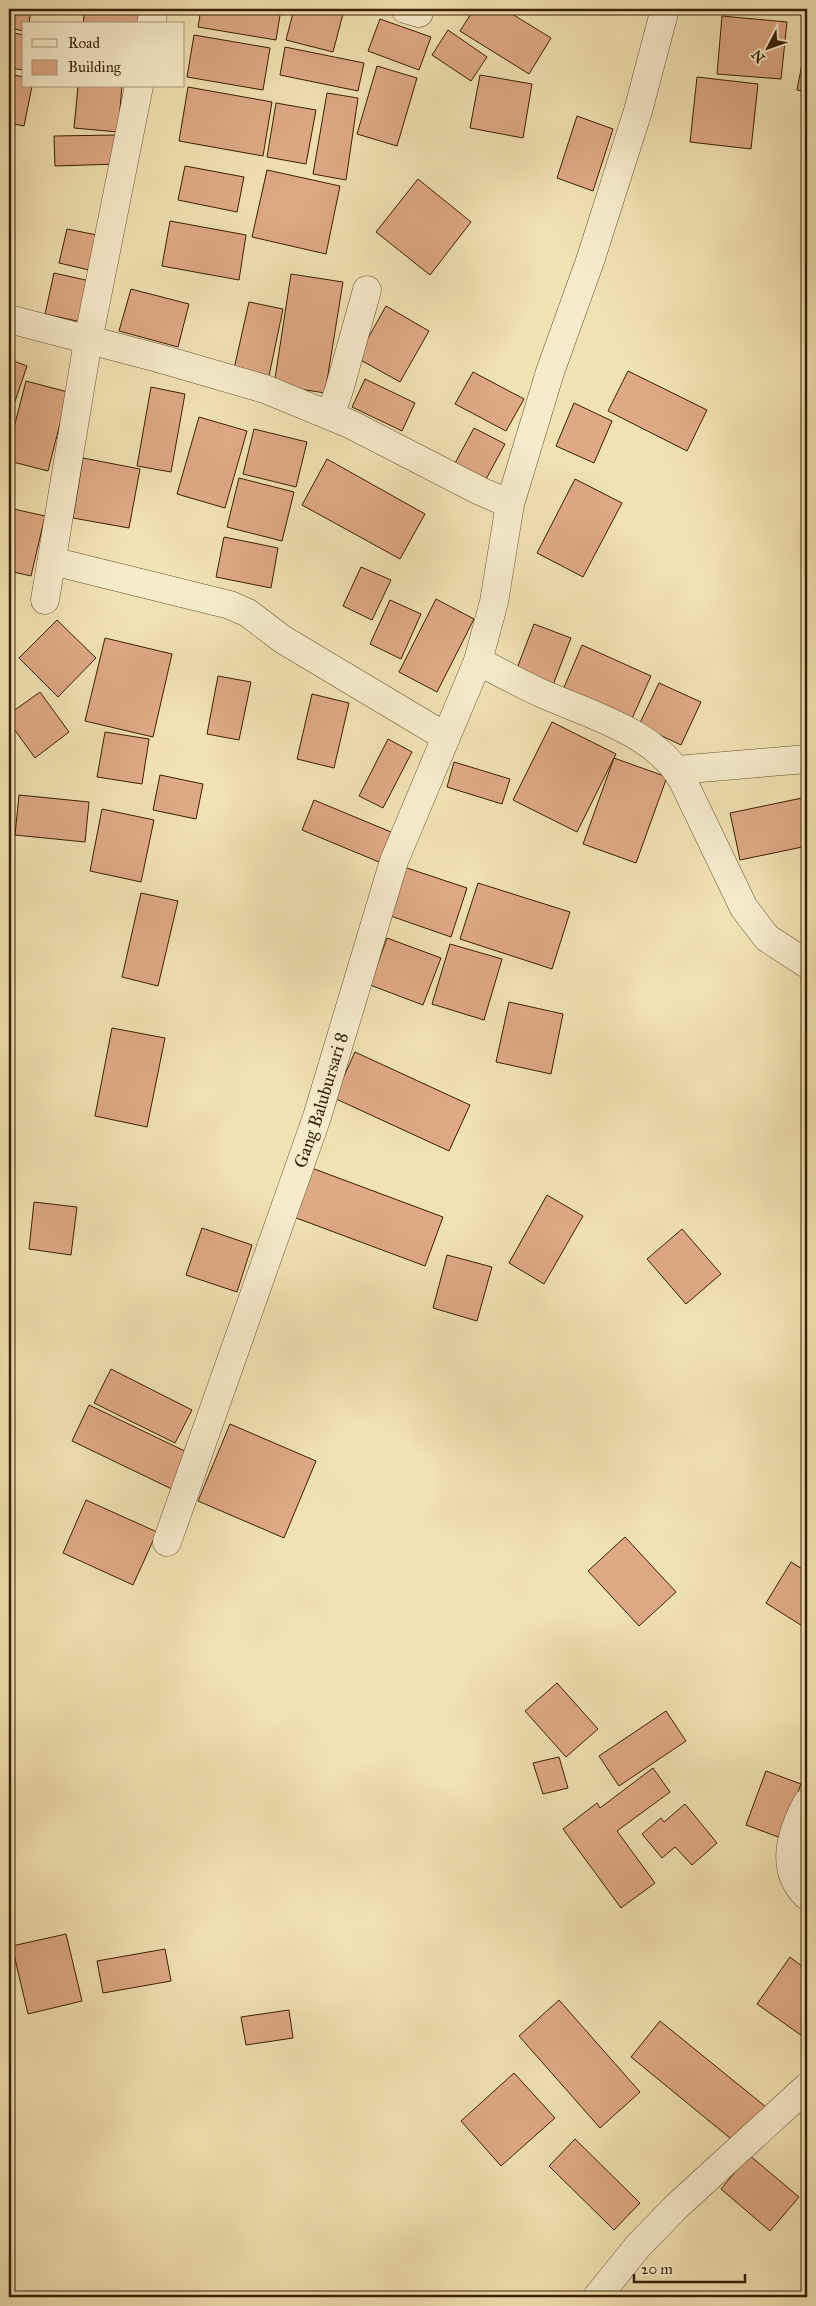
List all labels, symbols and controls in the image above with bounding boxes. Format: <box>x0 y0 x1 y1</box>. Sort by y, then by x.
legend <box>22 22 185 88</box>
north arrow <box>744 22 794 72</box>
text: Road <box>68 34 100 52</box>
text: N <box>748 46 769 66</box>
text: Building <box>68 58 122 76</box>
street label: Gang Balubursari 8 <box>289 1030 353 1171</box>
scale bar <box>634 2251 745 2283</box>
text: 20 m <box>641 2260 673 2278</box>

